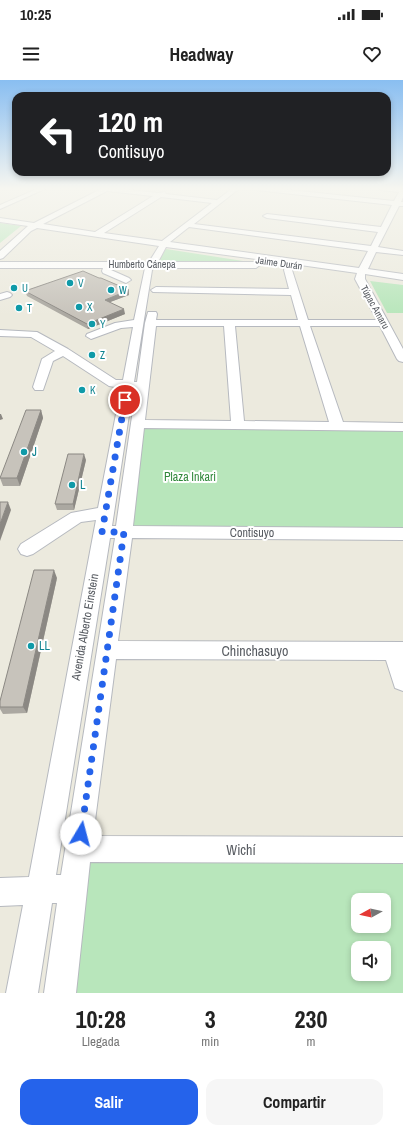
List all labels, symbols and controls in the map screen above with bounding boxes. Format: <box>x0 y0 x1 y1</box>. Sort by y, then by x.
text: 10:25 <box>20 4 51 25</box>
text: Headway <box>170 42 234 67</box>
icon: menu <box>20 43 42 65</box>
icon: heart <box>361 43 383 65</box>
text: 120 m <box>98 103 163 141</box>
icon: left <box>32 108 84 160</box>
text: Contisuyo <box>98 139 164 164</box>
street label: Jaime Durán <box>255 253 303 273</box>
street label: Humberto Cánepa <box>109 258 176 271</box>
place label: V <box>78 277 84 290</box>
marker: V <box>65 278 75 288</box>
place label: U <box>22 282 28 295</box>
marker: U <box>9 283 19 293</box>
street label: Túpac Amaru <box>358 283 392 331</box>
place label: W <box>119 284 127 297</box>
marker: W <box>106 285 116 295</box>
place label: X <box>87 301 93 314</box>
place label: T <box>27 302 32 315</box>
marker: X <box>74 302 84 312</box>
marker: T <box>14 303 24 313</box>
place label: Y <box>100 318 106 331</box>
marker: Y <box>87 319 97 329</box>
place label: Z <box>100 349 105 362</box>
marker: Z <box>87 350 97 360</box>
pin <box>108 383 142 417</box>
place label: K <box>90 384 96 397</box>
marker: K <box>77 385 87 395</box>
icon: arrive <box>114 389 136 411</box>
place label: J <box>32 444 37 460</box>
marker: J <box>19 447 29 457</box>
park label: Plaza Inkari <box>164 469 216 485</box>
place label: L <box>80 477 86 493</box>
marker: L <box>67 480 77 490</box>
street label: Contisuyo <box>230 525 274 541</box>
street label: Avenida Alberto Einstein <box>68 572 102 683</box>
place label: LL <box>39 638 50 654</box>
marker: LL <box>26 641 36 651</box>
street label: Chinchasuyo <box>221 642 289 660</box>
position arrow <box>60 813 102 855</box>
street label: Wichí <box>226 841 256 859</box>
north arrow <box>351 893 391 933</box>
map controls <box>351 893 391 981</box>
button: sound <box>351 941 391 981</box>
text: 10:28 <box>76 1003 126 1035</box>
text: 3 <box>205 1003 216 1035</box>
text: 230 <box>295 1003 327 1035</box>
text: Llegada <box>82 1033 120 1050</box>
text: min <box>201 1033 219 1050</box>
text: m <box>307 1033 315 1050</box>
button: Salir <box>20 1079 198 1125</box>
button: Compartir <box>206 1079 383 1125</box>

